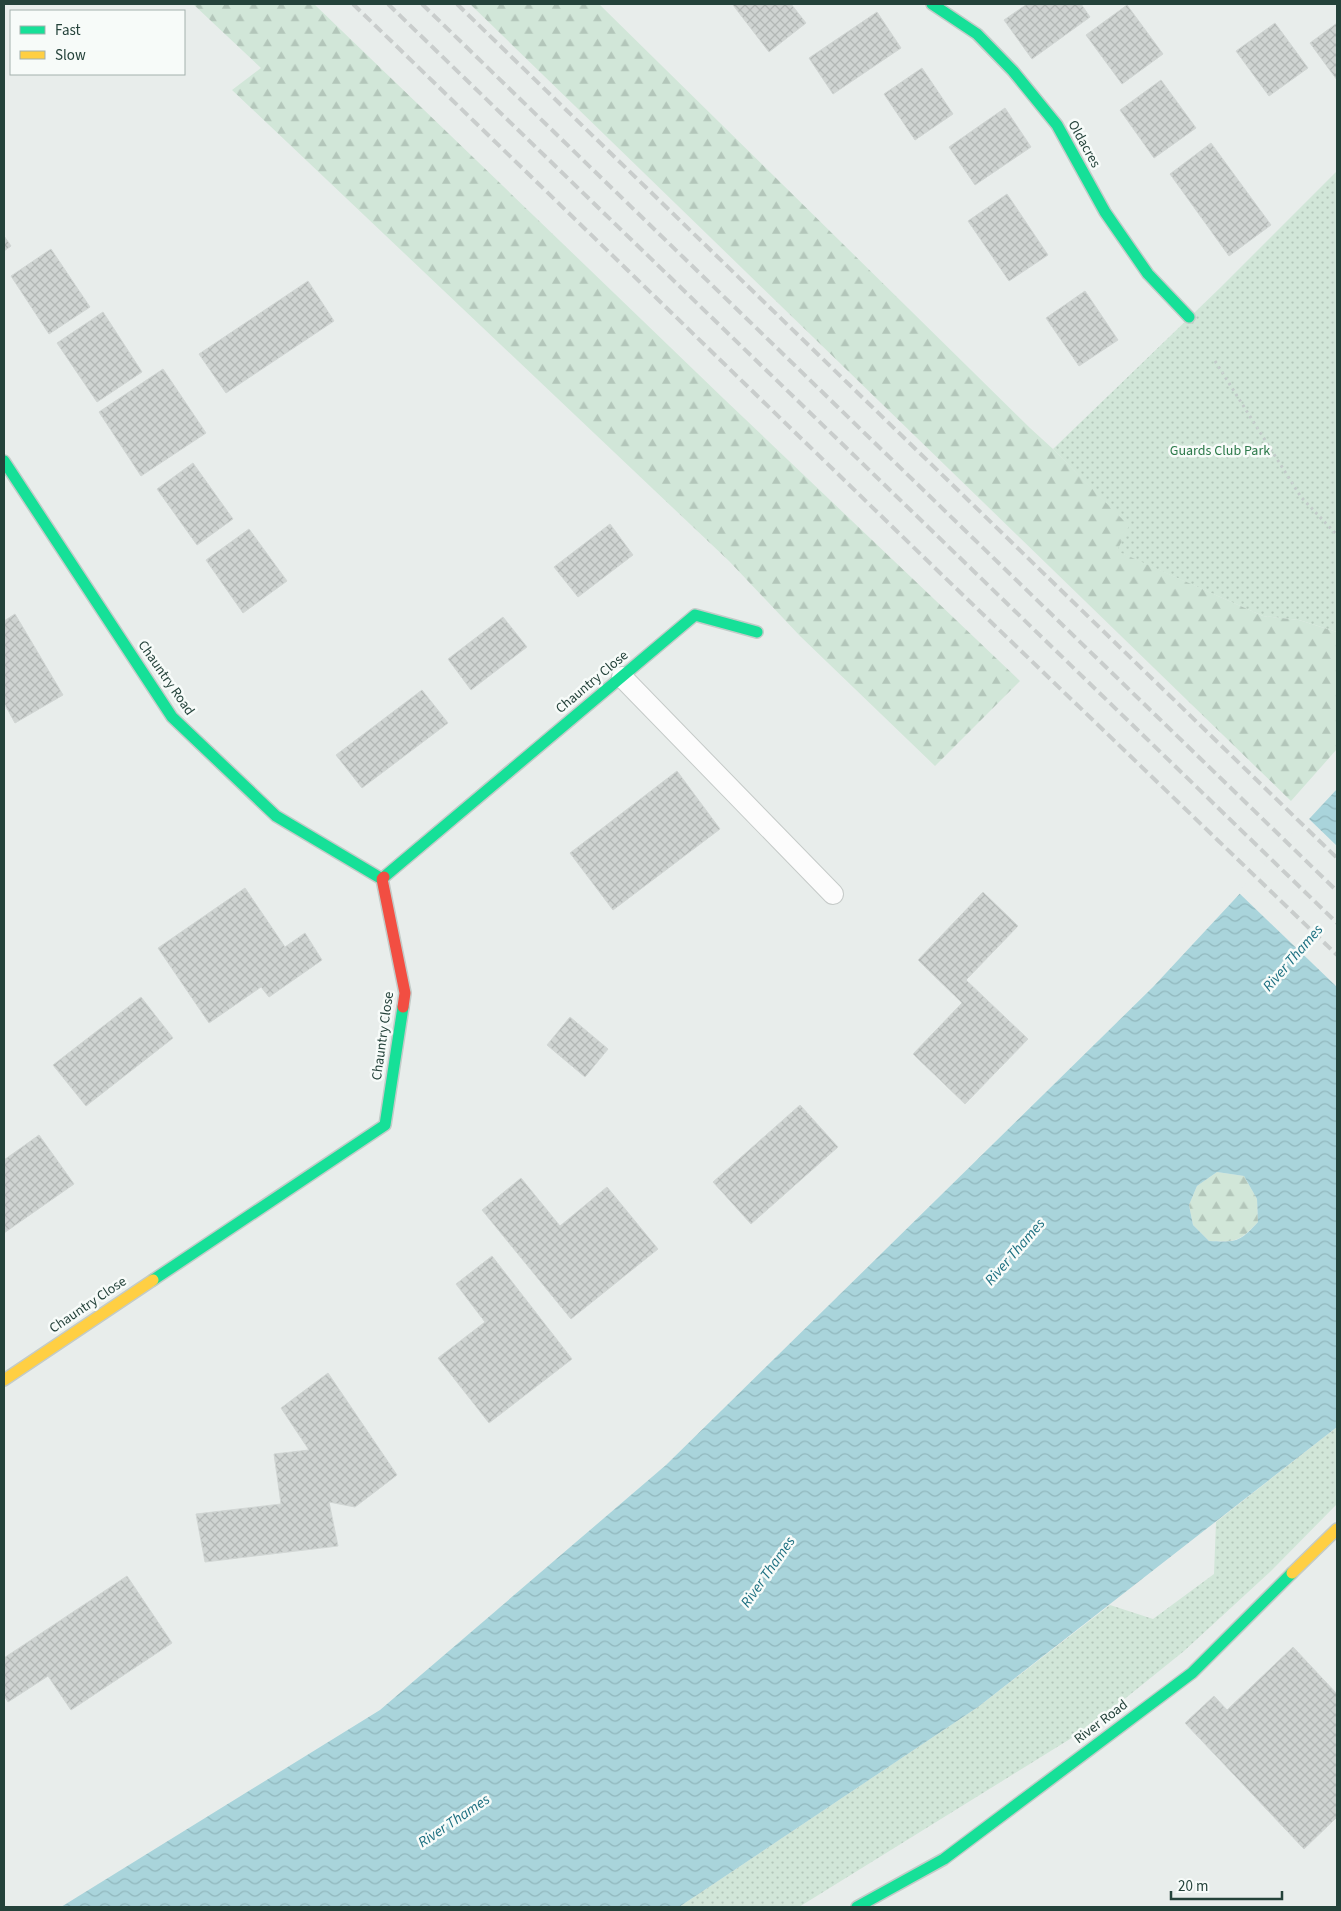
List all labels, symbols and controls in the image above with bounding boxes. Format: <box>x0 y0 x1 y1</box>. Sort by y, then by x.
legend <box>10 10 185 75</box>
text: Fast <box>55 20 81 41</box>
text: Slow <box>55 45 86 66</box>
street label: Oldacres <box>1063 117 1105 172</box>
park label: Guards Club Park <box>1170 441 1270 461</box>
street label: Chauntry Road <box>133 637 199 719</box>
street label: Chauntry Close <box>551 646 633 718</box>
water label: River Thames <box>1258 920 1328 996</box>
street label: Chauntry Close <box>367 990 399 1082</box>
water label: River Thames <box>980 1214 1050 1290</box>
street label: Chauntry Close <box>45 1272 131 1338</box>
water label: River Thames <box>736 1532 800 1612</box>
street label: River Road <box>1070 1695 1132 1749</box>
water label: River Thames <box>414 1789 494 1853</box>
scale bar <box>1171 1868 1282 1900</box>
text: 20 m <box>1178 1876 1208 1897</box>

